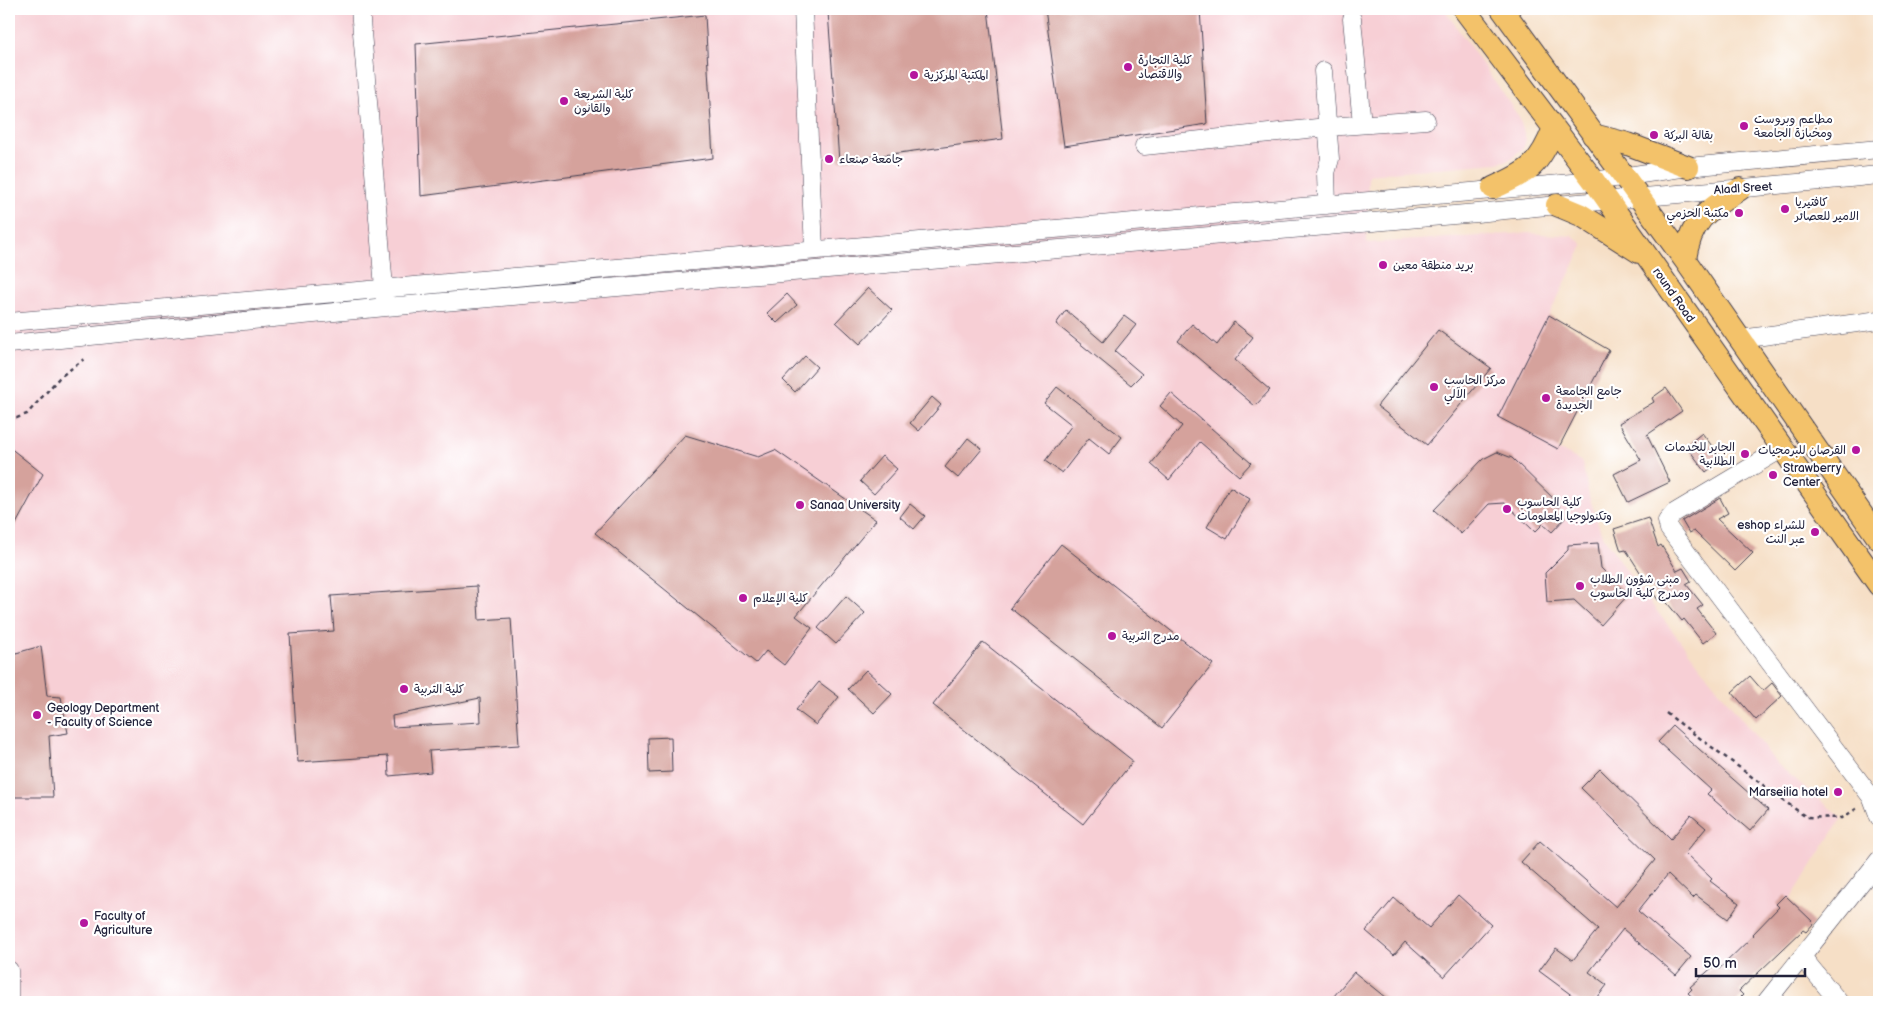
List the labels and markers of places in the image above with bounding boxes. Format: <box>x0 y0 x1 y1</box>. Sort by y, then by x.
place label: كلية التجارة والاقتصاد <box>1138 53 1192 82</box>
marker: كلية التجارة والاقتصاد <box>1122 61 1134 73</box>
place label: المكتبة المركزية <box>924 68 988 83</box>
marker: المكتبة المركزية <box>908 69 920 81</box>
place label: كلية الشريعة والقانون <box>574 87 634 116</box>
marker: كلية الشريعة والقانون <box>558 95 570 107</box>
place label: مطاعم وبروست ومخبازة الجامعة <box>1754 112 1833 141</box>
marker: مطاعم وبروست ومخبازة الجامعة <box>1738 120 1750 132</box>
place label: بقالة البركة <box>1664 128 1713 143</box>
marker: بقالة البركة <box>1648 129 1660 141</box>
place label: جامعة صنعاء <box>839 152 903 167</box>
marker: جامعة صنعاء <box>823 153 835 165</box>
place label: كافتيريا الامير للعصائر <box>1794 195 1859 224</box>
marker: كافتيريا الامير للعصائر <box>1779 203 1791 215</box>
place label: مكتبة الحزمي <box>1666 206 1729 224</box>
marker: مكتبة الحزمي <box>1733 207 1745 219</box>
place label: بريد منطقة معين <box>1393 258 1474 273</box>
marker: بريد منطقة معين <box>1377 259 1389 271</box>
place label: مركز الحاسب الآلي <box>1444 373 1506 405</box>
marker: مركز الحاسب الآلي <box>1428 381 1440 393</box>
place label: جامع الجامعة الجديدة <box>1556 384 1622 413</box>
marker: جامع الجامعة الجديدة <box>1540 392 1552 404</box>
place label: الجابر للخدمات الطلابية <box>1664 440 1735 469</box>
place label: القرصان للبرمجيات <box>1758 443 1846 458</box>
marker: القرصان للبرمجيات <box>1850 444 1862 456</box>
marker: الجابر للخدمات الطلابية <box>1739 448 1751 460</box>
place label: Strawberry Center <box>1783 461 1842 490</box>
marker: Strawberry Center <box>1767 469 1779 481</box>
place label: كلية الحاسوب وتكنولوجيا المعلومات <box>1517 495 1612 524</box>
place label: Sanaa University <box>810 498 901 513</box>
marker: Sanaa University <box>794 499 806 511</box>
marker: كلية الحاسوب وتكنولوجيا المعلومات <box>1501 503 1513 515</box>
place label: eshop للشراء عبر النت <box>1737 518 1805 547</box>
marker: eshop للشراء عبر النت <box>1809 526 1821 538</box>
place label: مبنى شؤون الطلاب ومدرج كلية الحاسوب <box>1590 572 1690 602</box>
marker: مبنى شؤون الطلاب ومدرج كلية الحاسوب <box>1574 580 1586 592</box>
place label: كلية الإعلام <box>753 591 808 607</box>
marker: كلية الإعلام <box>737 592 749 604</box>
place label: مدرج التربية <box>1122 629 1180 645</box>
marker: مدرج التربية <box>1106 630 1118 642</box>
place label: كلية التربية <box>414 682 464 697</box>
marker: كلية التربية <box>398 683 410 695</box>
place label: Geology Department - Faculty of Science <box>47 701 160 730</box>
marker: Geology Department - Faculty of Science <box>31 709 43 721</box>
place label: Marseilia hotel <box>1749 785 1828 800</box>
marker: Marseilia hotel <box>1832 786 1844 798</box>
place label: Faculty of Agriculture <box>94 909 152 938</box>
marker: Faculty of Agriculture <box>78 917 90 929</box>

